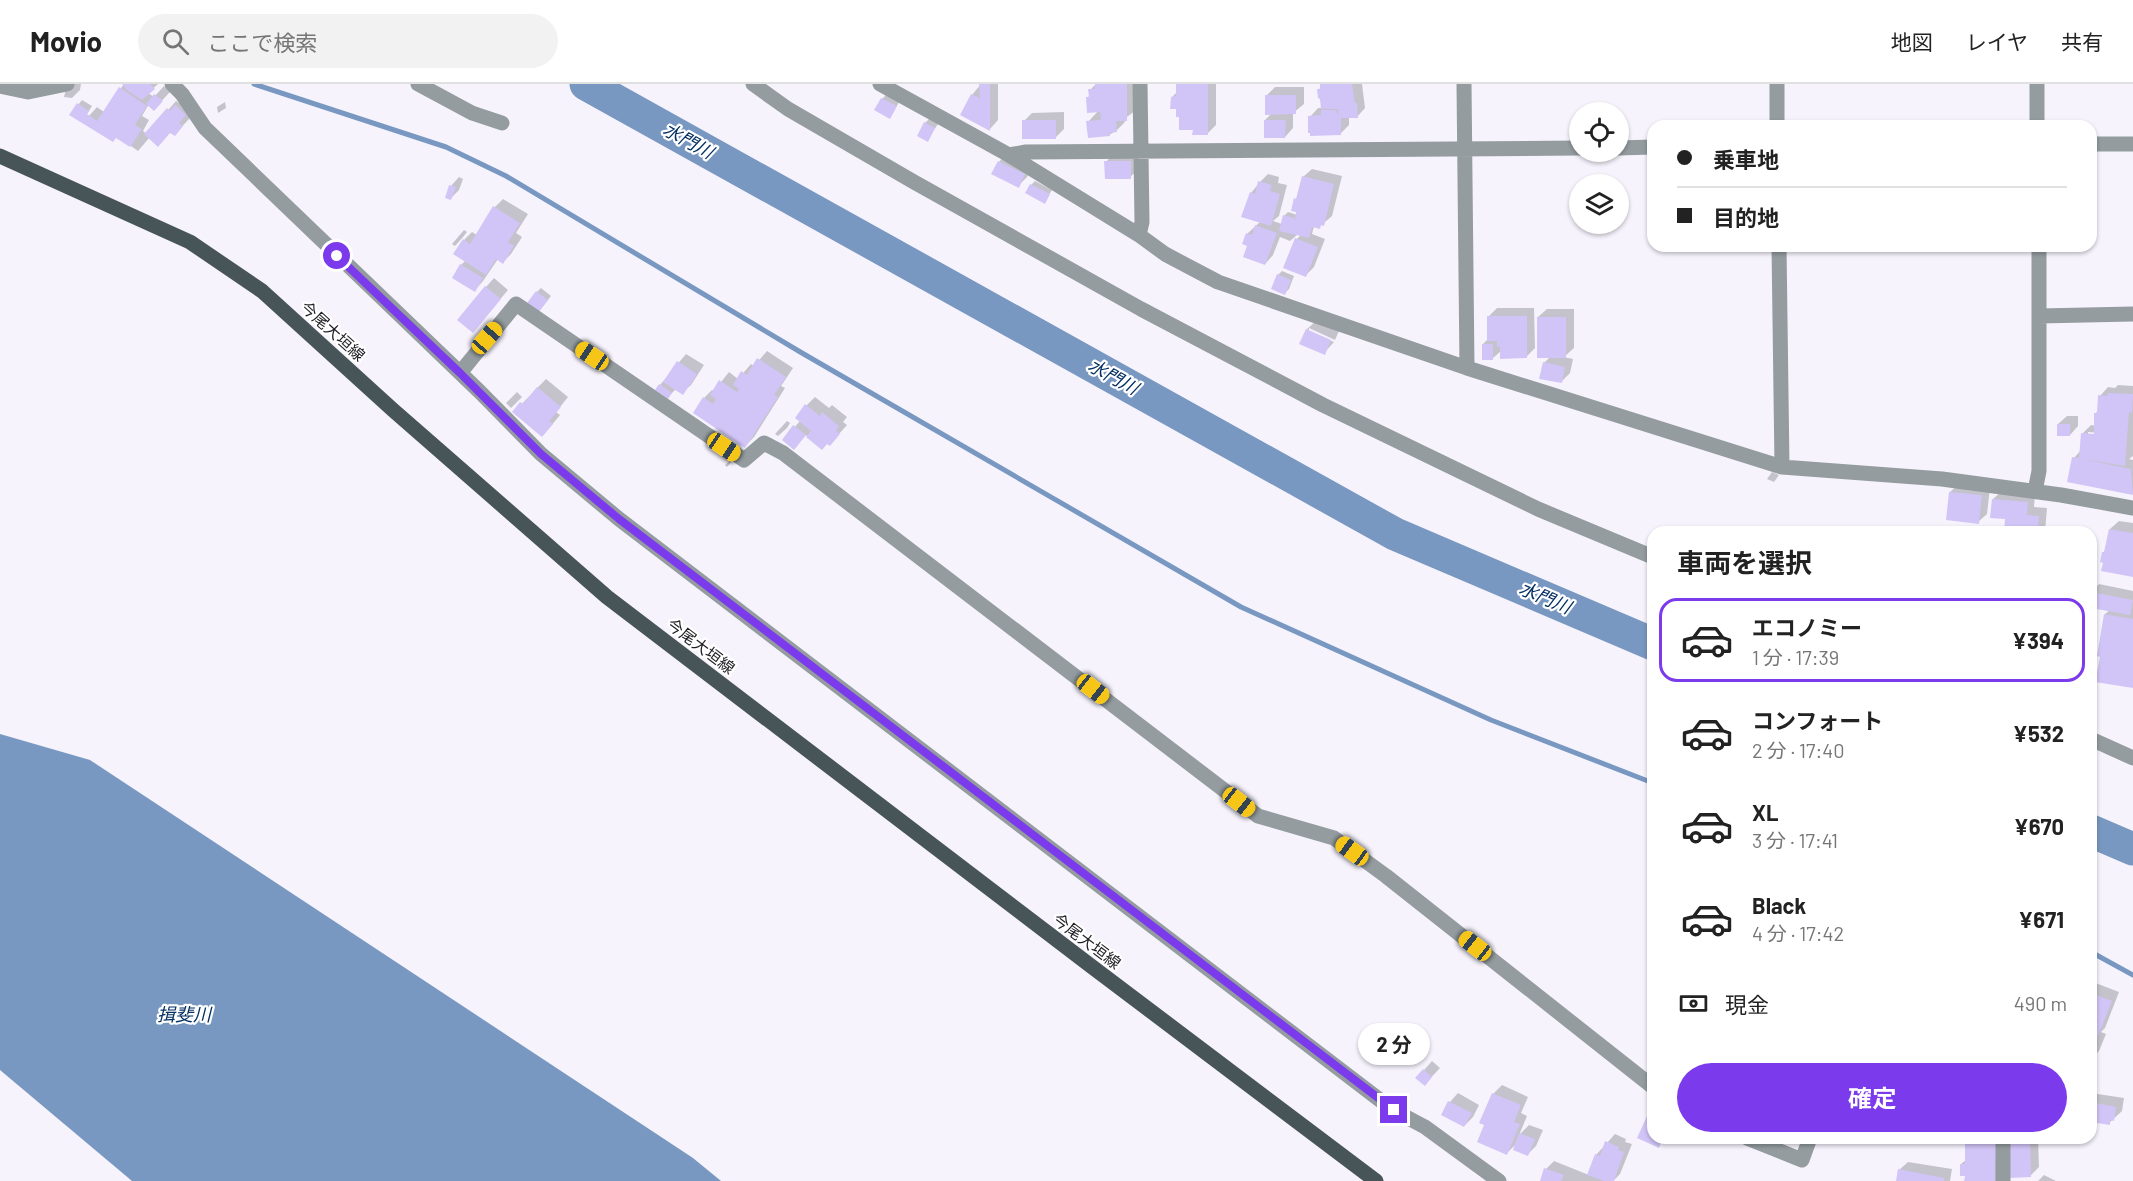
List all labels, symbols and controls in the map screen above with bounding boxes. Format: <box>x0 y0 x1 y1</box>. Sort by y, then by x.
search box <box>138 14 558 68</box>
text: Movio <box>30 24 102 58</box>
icon: search <box>159 25 192 58</box>
text: ここで検索 <box>207 29 317 55</box>
text: 地図 <box>1891 29 1933 54</box>
text: レイヤ <box>1966 29 2028 54</box>
text: 共有 <box>2061 29 2103 54</box>
map controls <box>1569 102 1629 234</box>
button: locate <box>1569 102 1629 162</box>
water label: 水門川 <box>660 117 719 164</box>
text: 乗車地 <box>1713 146 1779 172</box>
button: layers <box>1569 174 1629 234</box>
text: 目的地 <box>1713 204 1779 230</box>
route start <box>323 242 350 269</box>
street label: 今尾大垣線 <box>297 297 369 364</box>
car <box>468 319 506 357</box>
car <box>572 338 612 374</box>
water label: 水門川 <box>1085 353 1144 400</box>
car <box>704 429 744 465</box>
text: 車両を選択 <box>1677 546 1812 578</box>
water label: 水門川 <box>1516 576 1576 619</box>
icon: car <box>1680 613 1734 667</box>
street label: 今尾大垣線 <box>664 614 739 677</box>
text: エコノミー <box>1752 614 1862 640</box>
text: ¥394 <box>2012 627 2064 653</box>
text: 1 分 · 17:39 <box>1752 645 1839 669</box>
car <box>1073 671 1113 707</box>
icon: car <box>1680 706 1734 760</box>
text: コンフォート <box>1752 707 1883 733</box>
text: ¥532 <box>2013 720 2064 746</box>
text: 2 分 · 17:40 <box>1752 738 1844 762</box>
car <box>1219 784 1259 820</box>
icon: car <box>1680 799 1734 853</box>
text: XL <box>1752 799 1778 825</box>
text: ¥670 <box>2014 813 2064 839</box>
text: 3 分 · 17:41 <box>1752 828 1838 852</box>
car <box>1332 833 1372 869</box>
icon: car <box>1680 892 1734 946</box>
text: Black <box>1752 892 1806 918</box>
text: ¥671 <box>2018 906 2064 932</box>
street label: 今尾大垣線 <box>1050 909 1125 972</box>
text: 4 分 · 17:42 <box>1752 921 1844 945</box>
car <box>1455 928 1495 964</box>
icon: cash <box>1677 987 1710 1020</box>
text: 現金 <box>1725 991 1769 1017</box>
text: 490 m <box>2014 991 2067 1015</box>
water label: 揖斐川 <box>157 1003 213 1025</box>
callout: 2 分 <box>1358 1023 1430 1065</box>
text: 2 分 <box>1376 1032 1412 1056</box>
button: 確定 <box>1677 1063 2067 1132</box>
route end <box>1380 1096 1407 1123</box>

